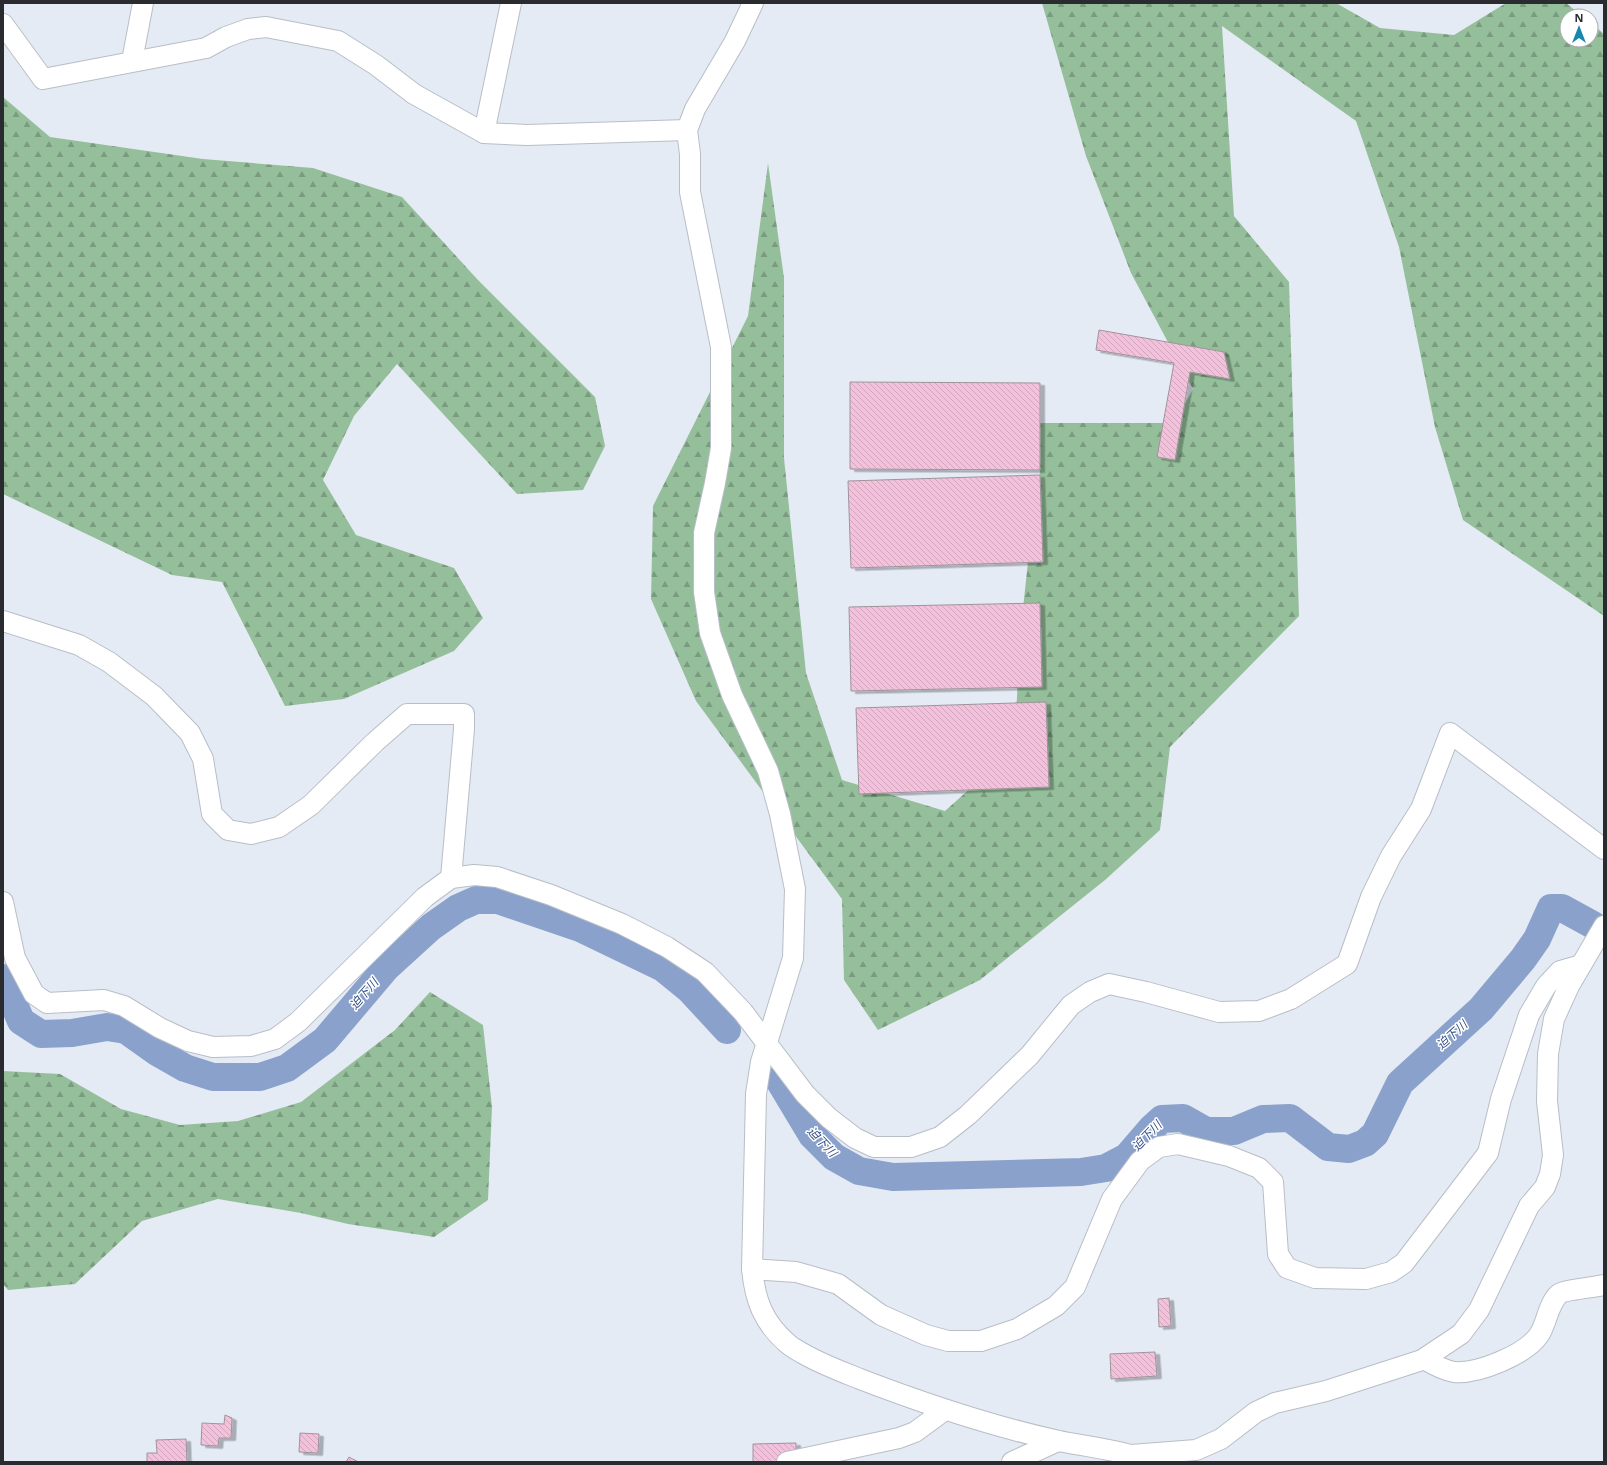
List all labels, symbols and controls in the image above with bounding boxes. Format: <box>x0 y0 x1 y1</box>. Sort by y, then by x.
north arrow <box>1559 8 1599 48</box>
text: N <box>1575 10 1583 25</box>
water label: 迫下川 <box>345 973 383 1013</box>
water label: 迫下川 <box>1433 1015 1472 1053</box>
water label: 迫下川 <box>1128 1115 1167 1155</box>
water label: 迫下川 <box>804 1123 842 1162</box>

